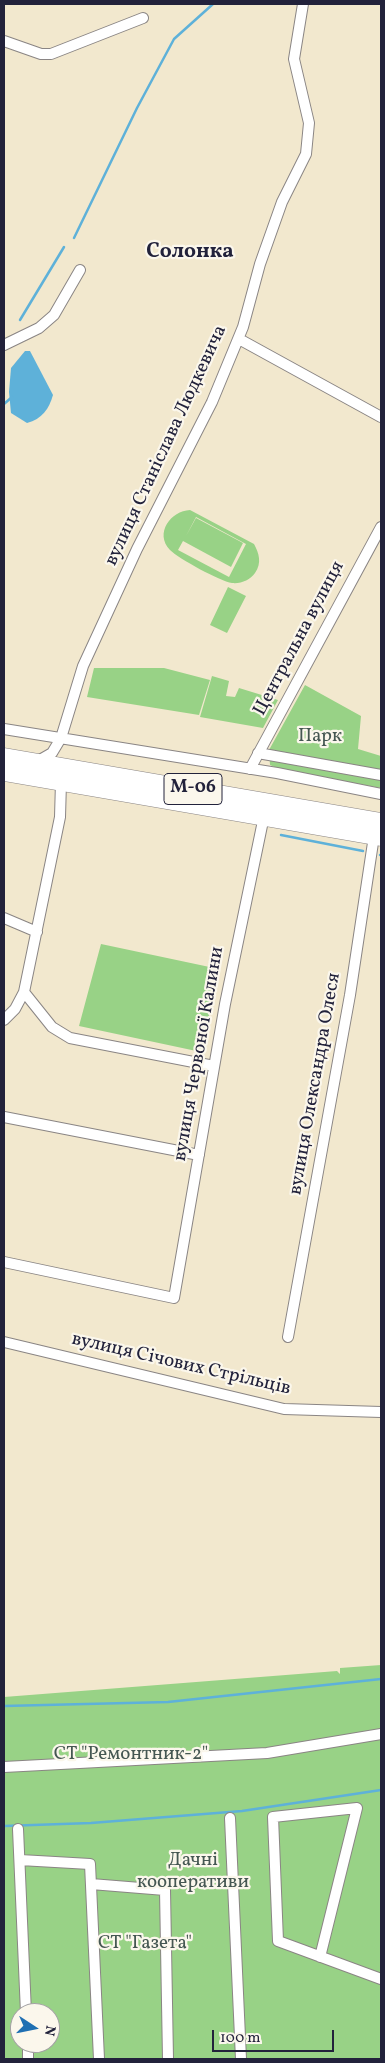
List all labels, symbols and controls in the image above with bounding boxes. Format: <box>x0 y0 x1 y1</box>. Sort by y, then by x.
district label: Солонка <box>146 240 234 266</box>
street label: вулиця Станіслава Людкевича <box>101 322 233 570</box>
street label: Центральна вулиця <box>250 558 350 720</box>
park label: Парк <box>298 727 342 749</box>
road number: М-06 <box>164 774 222 804</box>
street label: вулиця Червоної Калини <box>170 945 230 1163</box>
street label: вулиця Олександра Олеся <box>285 971 347 1197</box>
street label: вулиця Січових Стрільців <box>69 1329 293 1401</box>
park label: СТ "Ремонтник-2" <box>54 1745 208 1767</box>
park label: Дачні кооперативи <box>137 1851 249 1895</box>
park label: СТ "Газета" <box>98 1934 192 1956</box>
north arrow <box>10 2003 60 2053</box>
scale bar <box>215 2020 338 2052</box>
text: N <box>39 2024 60 2038</box>
text: 100 m <box>220 2028 260 2049</box>

